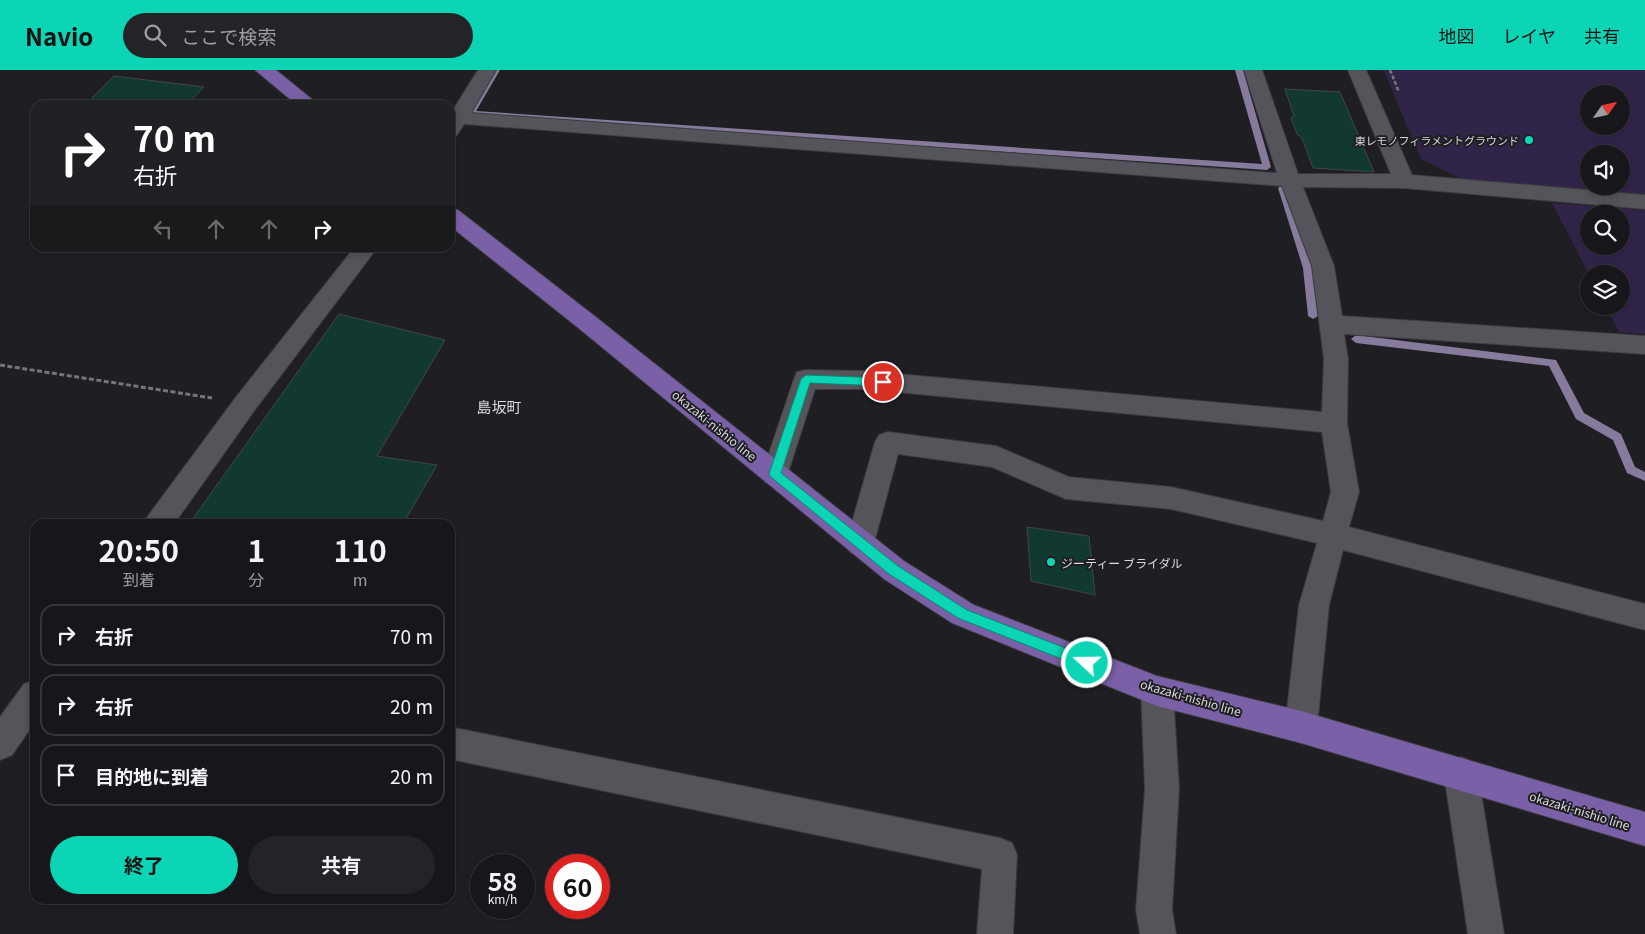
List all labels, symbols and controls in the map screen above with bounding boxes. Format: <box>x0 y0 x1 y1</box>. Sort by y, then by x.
search box <box>123 13 473 58</box>
text: Navio <box>25 18 93 53</box>
icon: search <box>141 21 169 49</box>
text: ここで検索 <box>181 22 276 49</box>
text: 地図 <box>1439 22 1475 48</box>
text: レイヤ <box>1503 22 1556 48</box>
text: 共有 <box>1584 22 1620 48</box>
north arrow <box>1580 85 1630 135</box>
map controls <box>1580 85 1630 315</box>
text: 70 m <box>133 111 216 162</box>
icon: right <box>50 120 115 185</box>
place label: 東レモノフィラメントグラウンド <box>1355 132 1519 148</box>
marker: 東レモノフィラメントグラウンド <box>1523 134 1535 146</box>
button: sound <box>1580 145 1630 195</box>
text: 右折 <box>133 158 177 190</box>
button: search <box>1580 205 1630 255</box>
icon: left <box>149 215 177 243</box>
icon: ahead <box>202 215 230 243</box>
icon: ahead <box>255 215 283 243</box>
icon: right <box>308 215 336 243</box>
button: layers <box>1580 265 1630 315</box>
pin <box>862 361 904 403</box>
icon: arrive <box>869 368 897 396</box>
street label: okazaki-nishio line <box>669 386 761 465</box>
district label: 島坂町 <box>476 396 522 417</box>
text: 20:50 <box>98 527 179 571</box>
text: 1 <box>247 527 265 571</box>
text: 110 <box>333 527 387 571</box>
place label: ジーティー ブライダル <box>1061 554 1183 571</box>
marker: ジーティー ブライダル <box>1045 556 1057 568</box>
text: 到着 <box>123 567 155 591</box>
text: 分 <box>248 567 264 591</box>
text: m <box>353 567 367 591</box>
icon: right <box>52 621 80 649</box>
text: 右折 <box>95 622 133 649</box>
text: 70 m <box>390 622 433 649</box>
position arrow <box>1060 636 1112 688</box>
street label: okazaki-nishio line <box>1139 674 1244 720</box>
icon: right <box>52 691 80 719</box>
text: 右折 <box>95 692 133 719</box>
text: 20 m <box>390 692 433 719</box>
icon: arrive <box>52 761 80 789</box>
text: 目的地に到着 <box>95 762 209 789</box>
text: 20 m <box>390 762 433 789</box>
street label: okazaki-nishio line <box>1528 787 1633 833</box>
button: 終了 <box>50 836 238 894</box>
button: 共有 <box>248 836 435 894</box>
speed limit sign: 60 <box>545 854 610 919</box>
text: 58 <box>488 862 517 898</box>
text: km/h <box>488 890 517 907</box>

